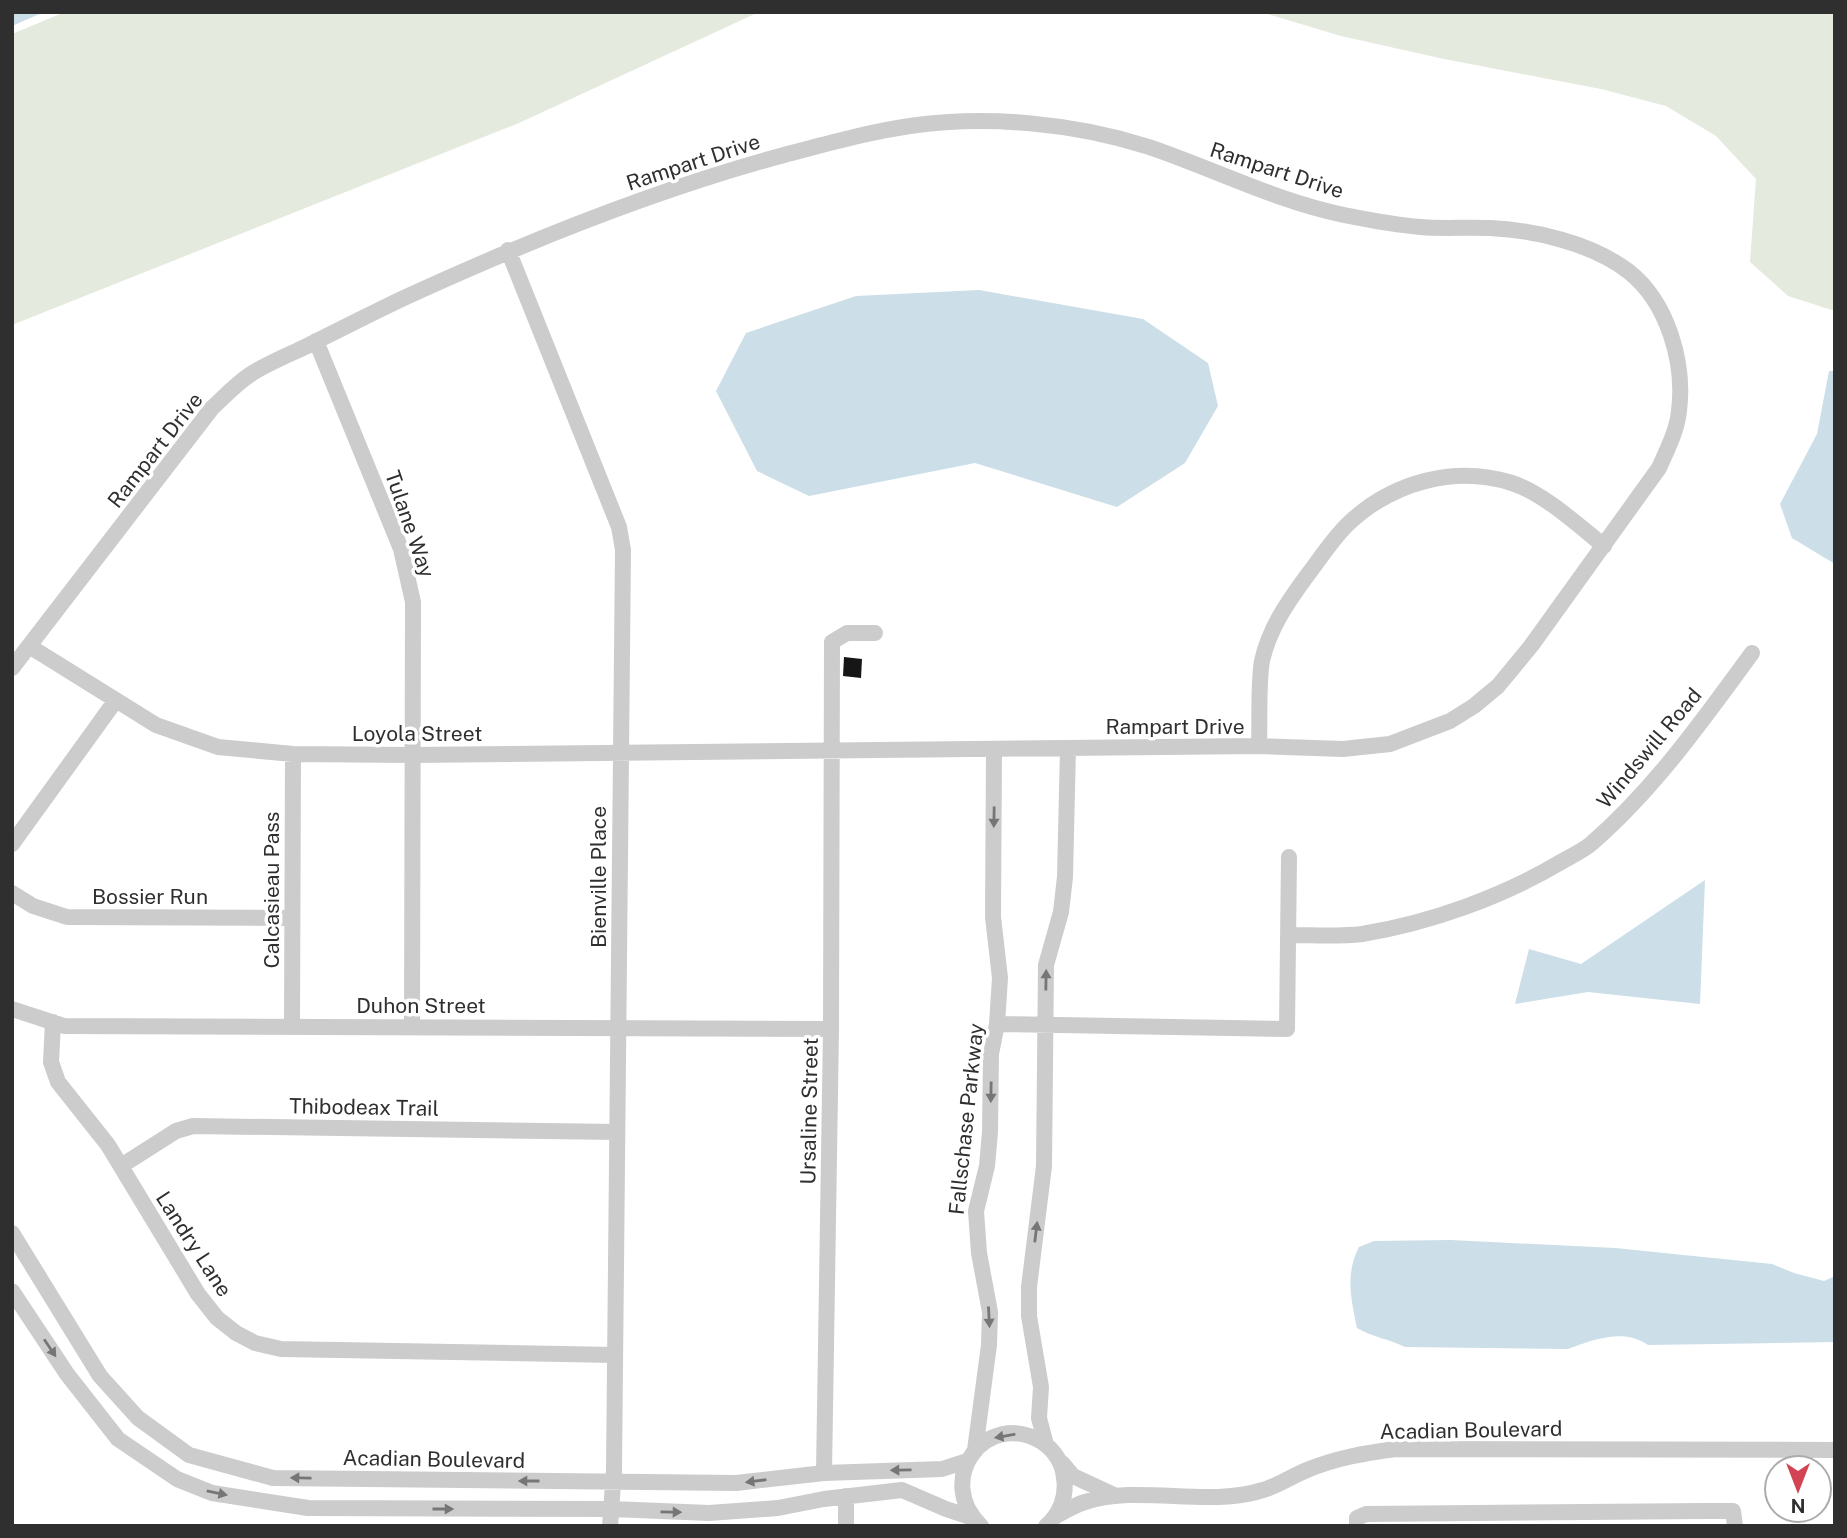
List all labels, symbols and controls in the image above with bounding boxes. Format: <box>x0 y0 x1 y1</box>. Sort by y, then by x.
street label: Rampart Drive <box>623 129 763 195</box>
street label: Rampart Drive <box>1207 137 1347 203</box>
street label: Rampart Drive <box>102 387 208 513</box>
street label: Tulane Way <box>380 467 440 581</box>
street label: Windswill Road <box>1591 683 1707 813</box>
street label: Rampart Drive <box>1105 714 1245 739</box>
street label: Loyola Street <box>352 721 482 746</box>
street label: Bienville Place <box>586 806 611 948</box>
one-way arrow <box>988 806 1000 828</box>
street label: Calcasieau Pass <box>259 812 284 968</box>
street label: Bossier Run <box>92 884 208 909</box>
one-way arrow <box>1040 969 1051 991</box>
street label: Duhon Street <box>356 993 486 1018</box>
street label: Fallschase Parkway <box>944 1022 988 1216</box>
street label: Ursaline Street <box>795 1037 823 1185</box>
one-way arrow <box>985 1081 996 1103</box>
street label: Thibodeax Trail <box>289 1093 439 1121</box>
street label: Landry Lane <box>151 1187 237 1301</box>
one-way arrow <box>1030 1221 1041 1243</box>
one-way arrow <box>983 1306 994 1328</box>
one-way arrow <box>43 1339 57 1357</box>
street label: Acadian Boulevard <box>1380 1416 1562 1444</box>
one-way arrow <box>993 1431 1015 1442</box>
street label: Acadian Boulevard <box>343 1445 525 1473</box>
north arrow <box>1763 1454 1833 1524</box>
one-way arrow <box>889 1464 911 1476</box>
one-way arrow <box>290 1473 312 1484</box>
one-way arrow <box>517 1475 539 1487</box>
one-way arrow <box>745 1475 767 1486</box>
one-way arrow <box>206 1488 228 1499</box>
text: N <box>1791 1495 1805 1517</box>
one-way arrow <box>432 1503 454 1514</box>
one-way arrow <box>660 1507 682 1518</box>

